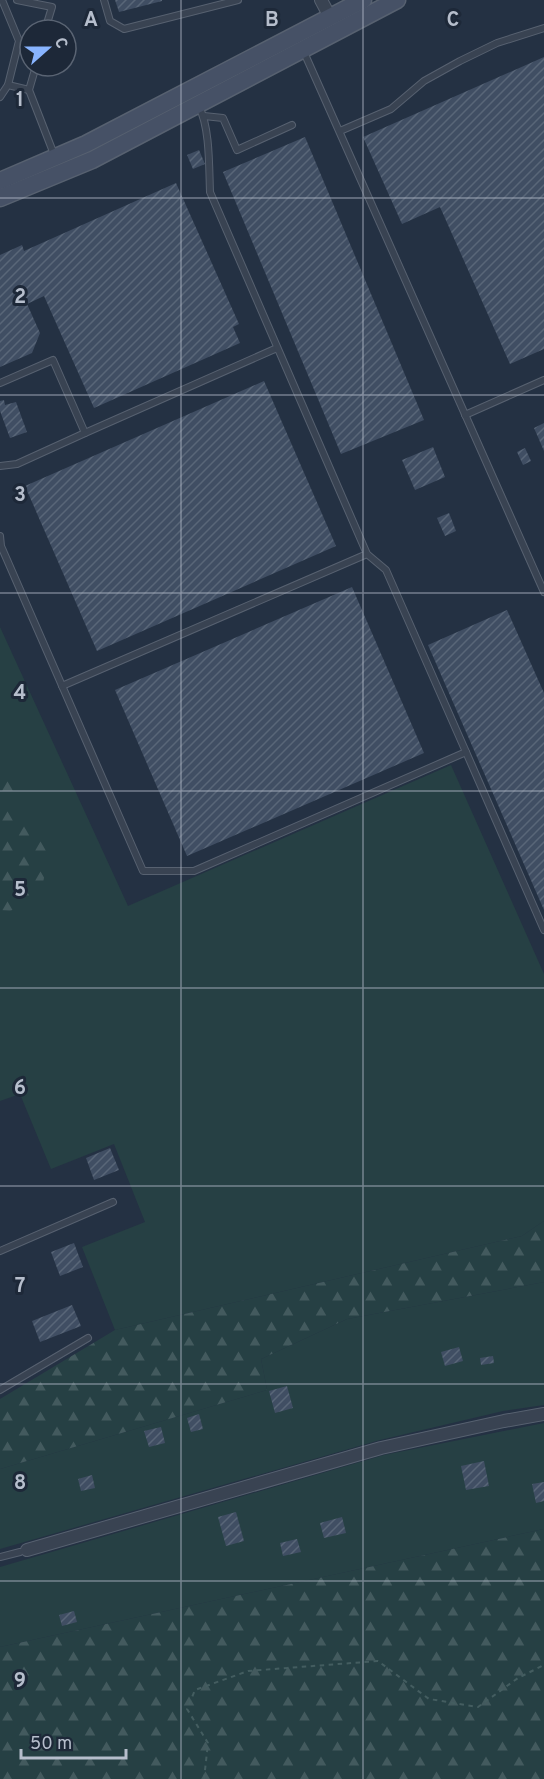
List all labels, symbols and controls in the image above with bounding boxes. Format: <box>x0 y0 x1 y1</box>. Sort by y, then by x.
text: A <box>84 8 98 34</box>
text: B <box>265 8 279 34</box>
text: C <box>447 8 459 34</box>
north arrow <box>18 18 78 78</box>
text: С <box>49 35 71 52</box>
text: 1 <box>16 88 24 114</box>
text: 2 <box>14 285 26 311</box>
text: 3 <box>14 483 26 509</box>
text: 4 <box>14 681 26 707</box>
text: 5 <box>14 878 26 904</box>
text: 6 <box>14 1076 26 1102</box>
text: 7 <box>15 1274 25 1300</box>
text: 8 <box>14 1471 26 1497</box>
text: 9 <box>14 1669 26 1695</box>
scale bar <box>21 1722 126 1760</box>
text: 50 m <box>30 1733 72 1756</box>

